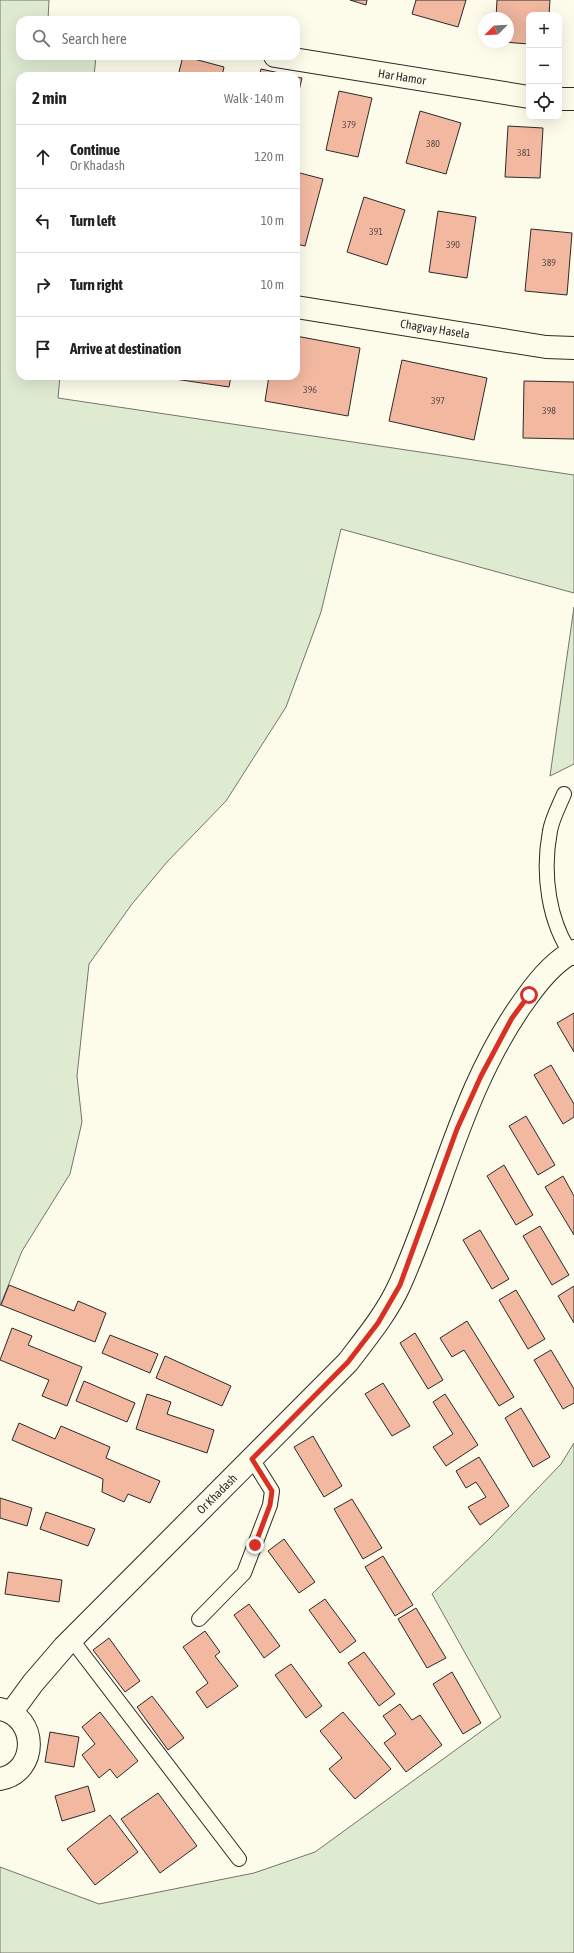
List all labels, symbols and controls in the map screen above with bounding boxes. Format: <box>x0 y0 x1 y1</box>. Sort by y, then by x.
north arrow <box>478 12 514 48</box>
map controls <box>526 12 562 120</box>
button: + <box>526 12 562 48</box>
search box <box>16 16 300 60</box>
icon: search <box>30 27 52 49</box>
text: Search here <box>62 30 127 47</box>
button: − <box>526 48 562 84</box>
street label: Har Hamor <box>377 66 427 88</box>
button: locate <box>526 84 562 120</box>
text: 2 min <box>32 88 67 108</box>
text: Walk · 140 m <box>224 91 284 106</box>
house number: 379 <box>342 119 356 130</box>
house number: 380 <box>426 138 440 149</box>
text: Continue <box>70 141 120 158</box>
icon: ahead <box>32 146 54 168</box>
house number: 381 <box>517 147 531 158</box>
text: 120 m <box>255 149 284 164</box>
text: Or Khadash <box>70 158 125 173</box>
icon: left <box>32 210 54 232</box>
text: Turn left <box>70 212 116 229</box>
text: 10 m <box>261 213 284 228</box>
house number: 391 <box>369 226 383 237</box>
house number: 390 <box>446 239 460 250</box>
house number: 389 <box>542 257 556 268</box>
icon: right <box>32 274 54 296</box>
text: Turn right <box>70 276 123 293</box>
text: 10 m <box>261 277 284 292</box>
street label: Chagvay Hasela <box>399 317 471 341</box>
icon: arrive <box>32 338 54 360</box>
text: Arrive at destination <box>70 340 181 357</box>
house number: 396 <box>303 384 317 395</box>
house number: 397 <box>431 395 445 406</box>
house number: 398 <box>542 405 556 416</box>
route start <box>520 986 538 1004</box>
street label: Or Khadash <box>194 1471 240 1517</box>
route end <box>246 1536 264 1554</box>

